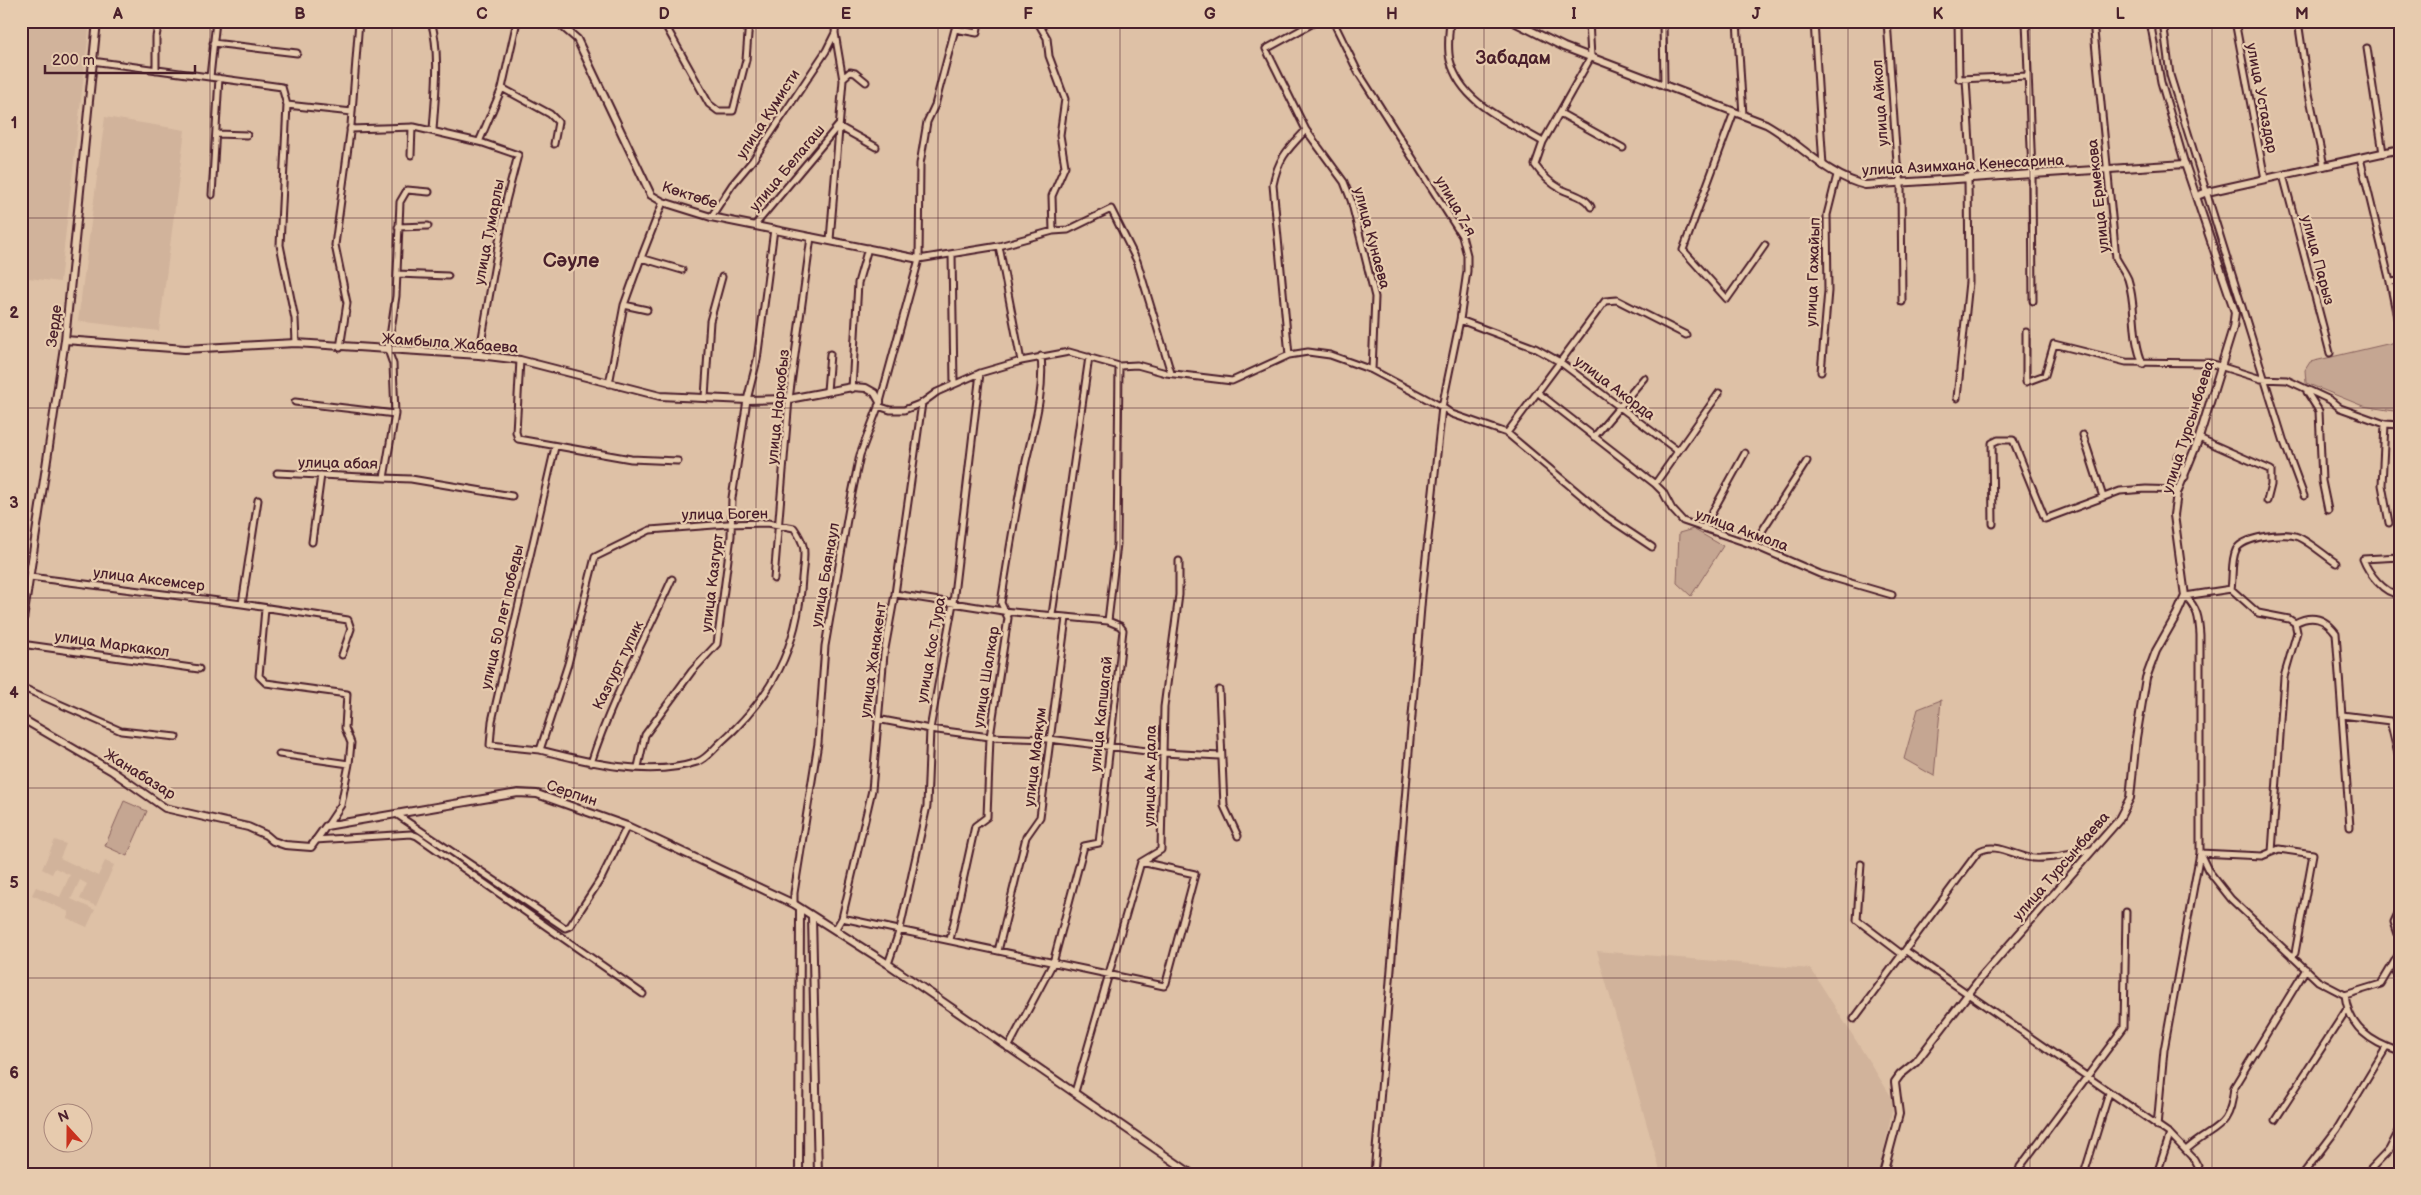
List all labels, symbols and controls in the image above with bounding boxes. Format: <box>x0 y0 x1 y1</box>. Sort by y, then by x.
text: A <box>112 5 123 24</box>
text: B <box>294 5 306 24</box>
text: C <box>476 5 488 24</box>
text: D <box>658 5 670 24</box>
text: E <box>841 5 851 24</box>
text: F <box>1023 5 1033 24</box>
text: G <box>1204 5 1216 24</box>
text: H <box>1386 5 1398 24</box>
text: I <box>1571 5 1577 24</box>
text: J <box>1752 5 1761 24</box>
text: K <box>1933 5 1944 24</box>
text: L <box>2115 5 2125 24</box>
text: M <box>2295 5 2309 24</box>
street label: улица Устаздар <box>2242 41 2282 155</box>
scale bar <box>45 42 195 74</box>
district label: Забадам <box>1475 48 1551 69</box>
text: 200 m <box>52 51 95 70</box>
street label: улица Айкол <box>1868 59 1893 147</box>
street label: улица Кумисти <box>732 66 804 163</box>
text: 1 <box>11 114 17 133</box>
street label: улица Белагаш <box>746 121 829 216</box>
street label: улица Ермекова <box>2083 138 2114 254</box>
street label: улица Азимхана Кенесарина <box>1862 151 2065 180</box>
street label: улица 7-я <box>1431 173 1480 240</box>
street label: улица Тумарлы <box>470 177 509 287</box>
street label: Көктөбе <box>660 178 720 213</box>
street label: улица Кунаева <box>1349 185 1394 291</box>
street label: улица Парыз <box>2296 213 2339 307</box>
street label: улица Гажайып <box>1802 217 1825 327</box>
district label: Сәуле <box>543 249 599 273</box>
text: 2 <box>9 304 19 323</box>
street label: Зерде <box>42 304 67 348</box>
street label: Жамбыла Жабаева <box>381 329 519 358</box>
street label: улица Наркобыз <box>763 348 794 466</box>
street label: улица Акорда <box>1571 352 1659 425</box>
street label: улица Турсынбаева <box>2158 358 2219 496</box>
street label: улица абая <box>298 453 378 474</box>
text: 3 <box>9 494 19 513</box>
street label: улица Боген <box>682 504 768 525</box>
street label: улица Акмола <box>1693 505 1791 556</box>
street label: улица Баянаул <box>807 521 844 629</box>
street label: улица Казгурт <box>697 533 728 633</box>
street label: улица 50 лет победы <box>477 543 528 691</box>
street label: улица Аксемсер <box>92 563 206 596</box>
street label: улица Кос Тура <box>913 595 950 705</box>
street label: улица Жанакент <box>856 601 891 719</box>
street label: Казгурт тупик <box>589 618 648 713</box>
street label: улица Шалкар <box>969 624 1004 729</box>
street label: улица Маркакол <box>53 627 171 662</box>
street label: улица Капшагай <box>1086 655 1117 773</box>
text: 4 <box>9 684 19 703</box>
street label: улица Маякум <box>1020 706 1051 808</box>
street label: улица Ак дала <box>1140 725 1161 827</box>
street label: Жанабазар <box>100 745 180 804</box>
street label: Серпин <box>544 776 600 811</box>
street label: улица Турсынбаева <box>2009 808 2114 925</box>
text: 5 <box>9 874 19 893</box>
text: 6 <box>9 1064 19 1083</box>
north arrow <box>42 1102 92 1152</box>
text: N <box>56 1107 71 1126</box>

